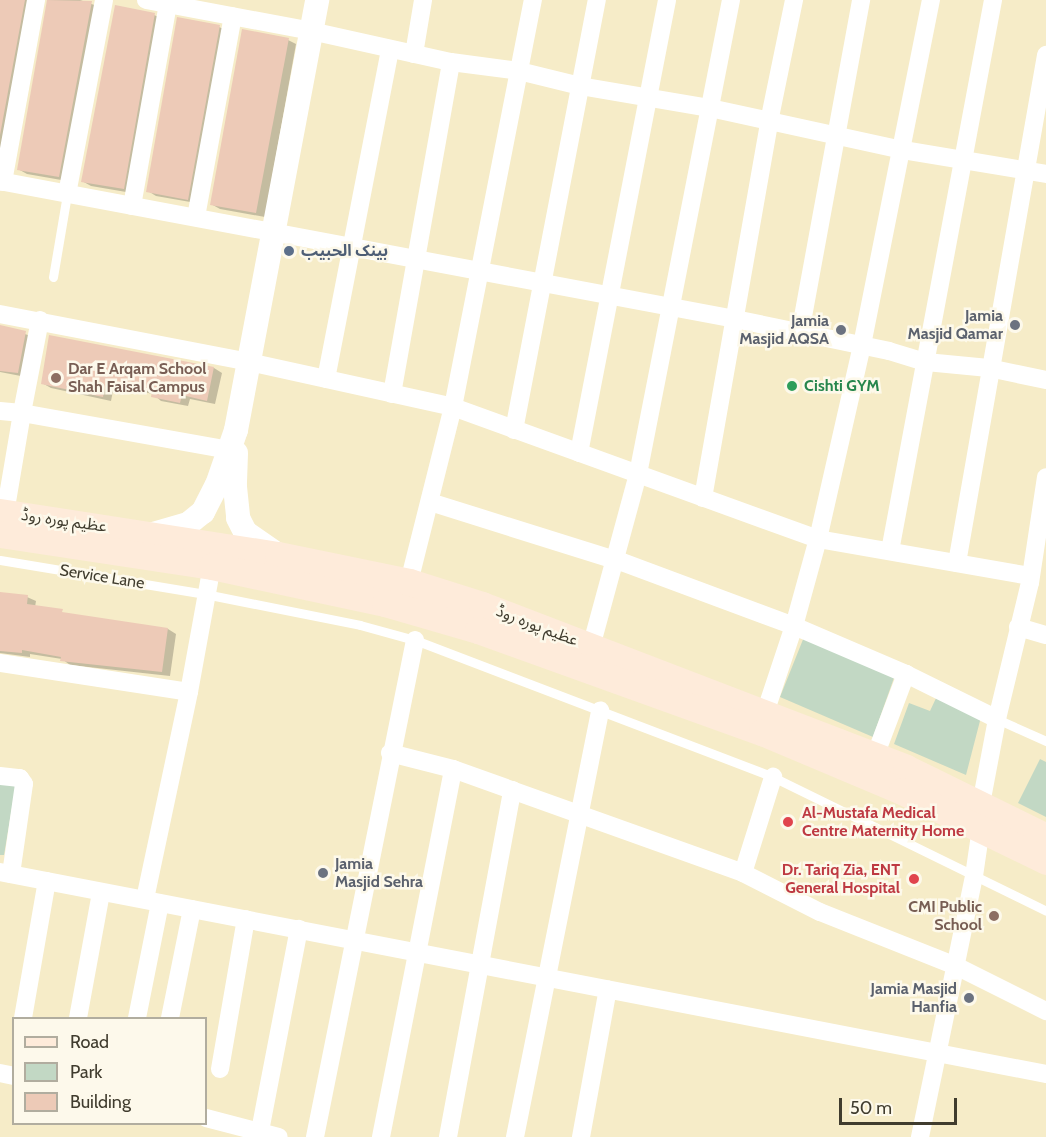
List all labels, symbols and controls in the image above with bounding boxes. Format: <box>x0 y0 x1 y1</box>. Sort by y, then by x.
place label: بينک الحبيب <box>301 241 388 261</box>
marker: بينک الحبيب <box>282 244 296 258</box>
place label: Jamia Masjid Qamar <box>907 306 1003 344</box>
place label: Jamia Masjid AQSA <box>739 311 829 349</box>
marker: Jamia Masjid Qamar <box>1008 318 1022 332</box>
marker: Jamia Masjid AQSA <box>834 323 848 337</box>
place label: Dar E Arqam School Shah Faisal Campus <box>68 359 206 397</box>
marker: Dar E Arqam School Shah Faisal Campus <box>49 371 63 385</box>
place label: Cishti GYM <box>804 376 880 396</box>
marker: Cishti GYM <box>785 379 799 393</box>
street label: عظیم پورہ روڈ <box>20 505 108 537</box>
street label: Service Lane <box>58 561 146 593</box>
street label: عظیم پورہ روڈ <box>493 602 581 650</box>
place label: Al-Mustafa Medical Centre Maternity Home <box>802 803 964 841</box>
marker: Al-Mustafa Medical Centre Maternity Home <box>779 813 797 831</box>
place label: Jamia Masjid Sehra <box>335 854 423 892</box>
place label: Dr. Tariq Zia, ENT General Hospital <box>782 860 900 898</box>
marker: Jamia Masjid Sehra <box>316 866 330 880</box>
marker: Dr. Tariq Zia, ENT General Hospital <box>905 870 923 888</box>
place label: CMI Public School <box>908 897 982 935</box>
marker: CMI Public School <box>987 909 1001 923</box>
place label: Jamia Masjid Hanfia <box>871 979 957 1017</box>
marker: Jamia Masjid Hanfia <box>962 991 976 1005</box>
legend <box>12 1017 207 1125</box>
text: Road <box>70 1031 109 1053</box>
text: Park <box>70 1061 102 1083</box>
scale bar <box>842 1086 960 1124</box>
text: Building <box>70 1091 131 1113</box>
text: 50 m <box>850 1097 892 1119</box>

